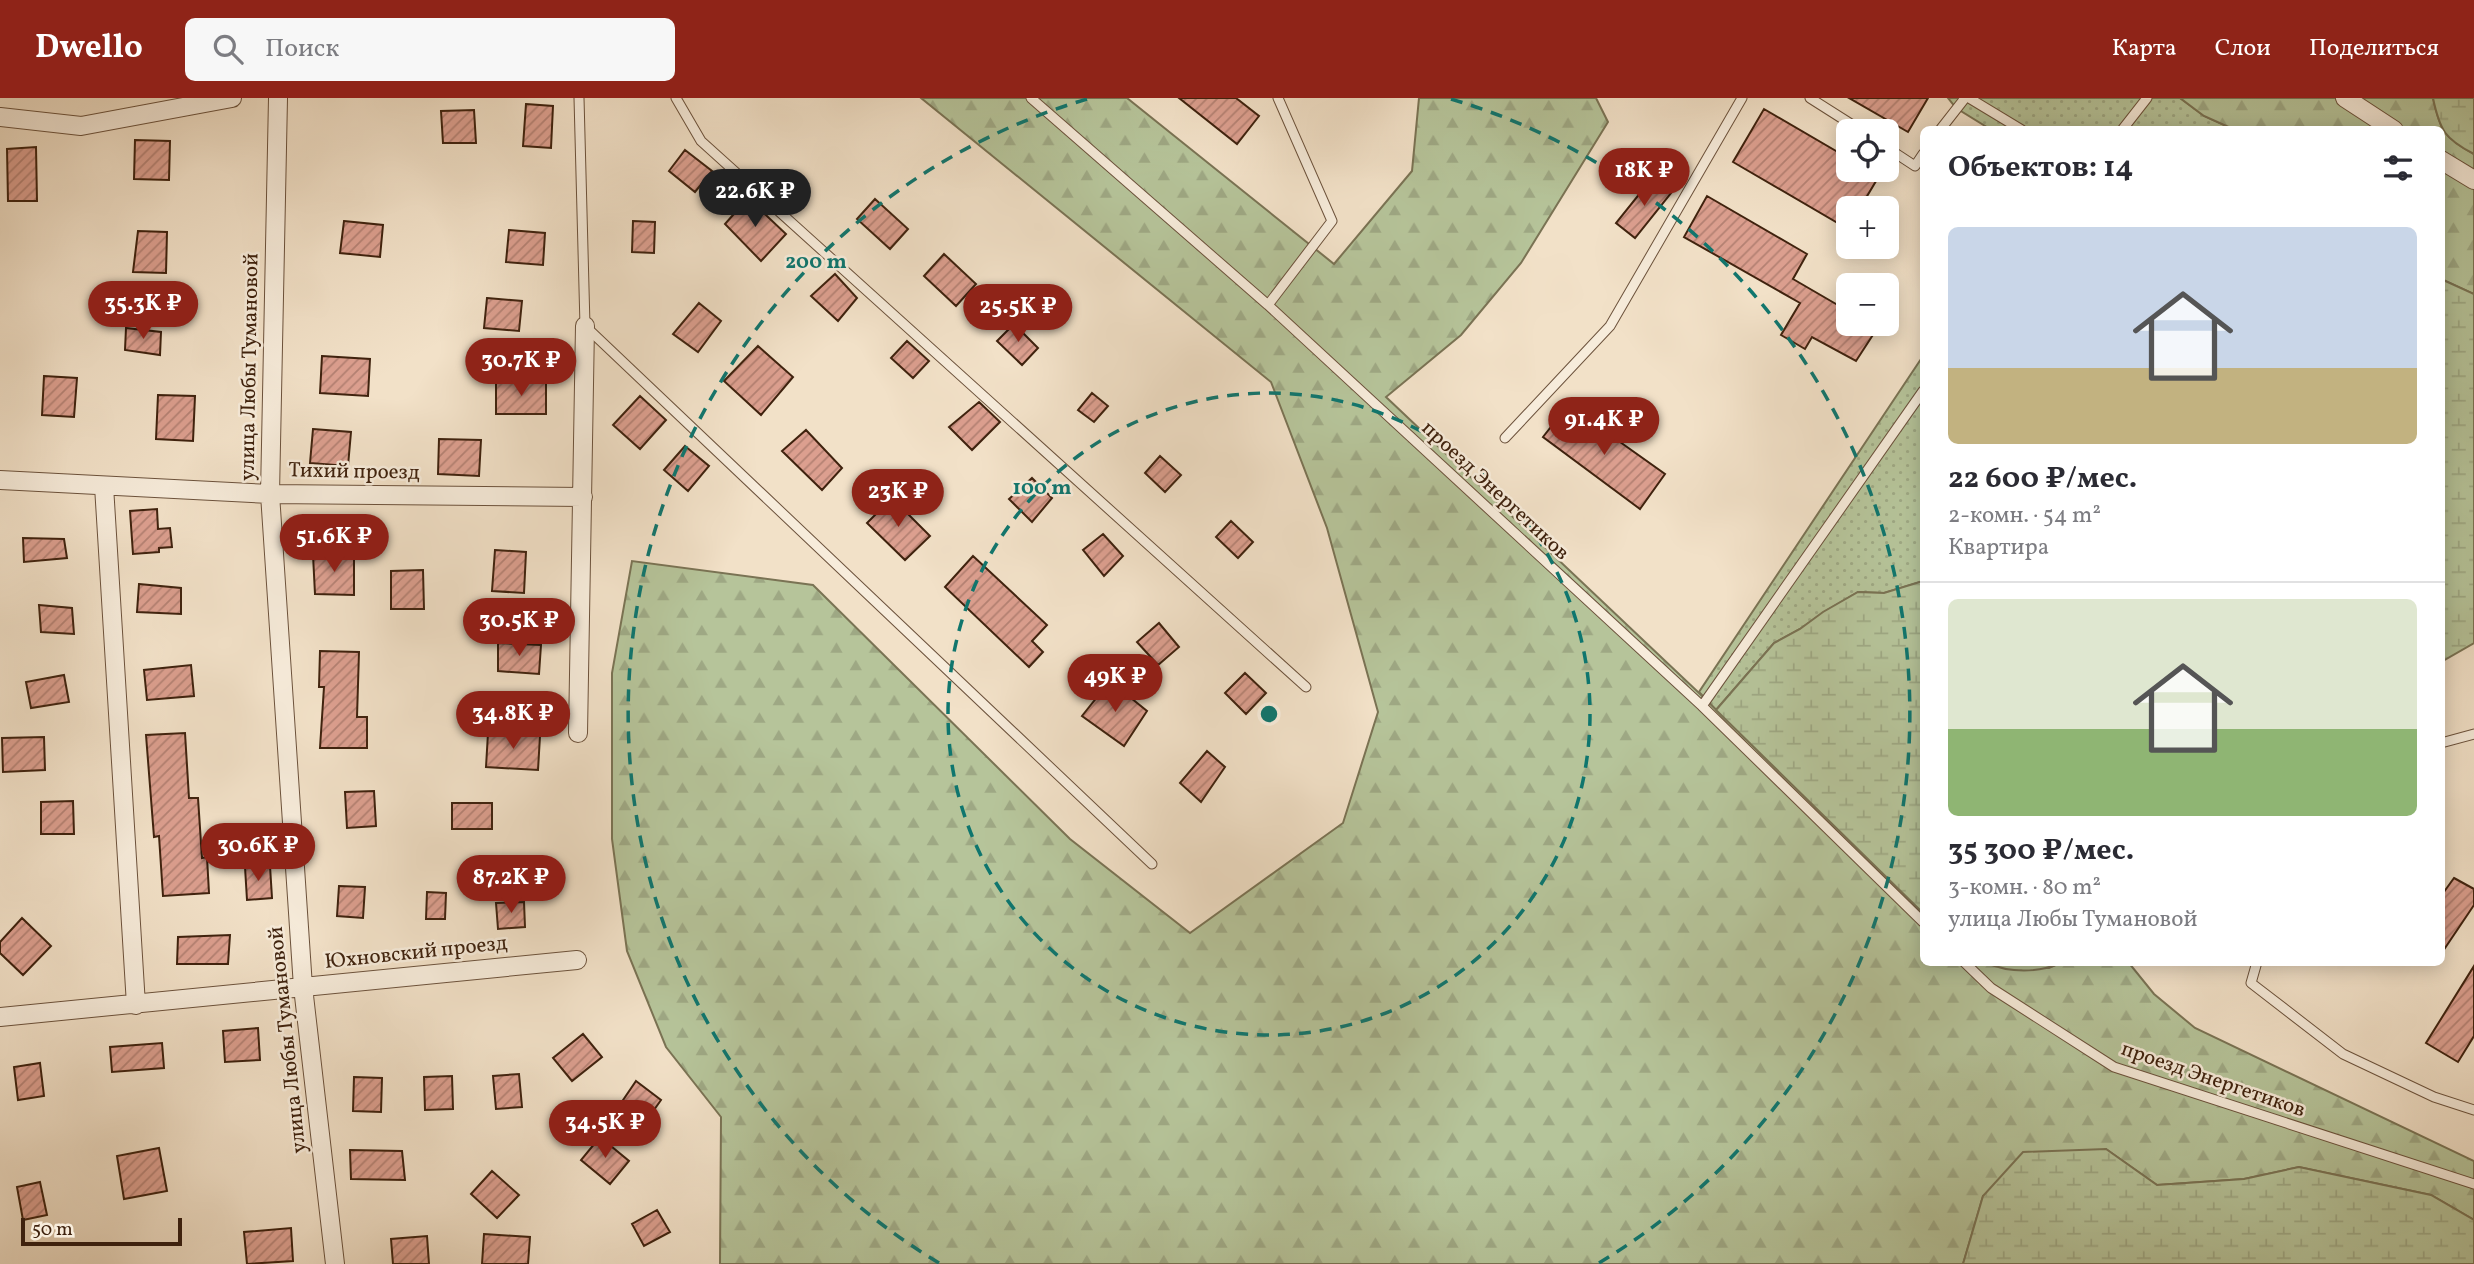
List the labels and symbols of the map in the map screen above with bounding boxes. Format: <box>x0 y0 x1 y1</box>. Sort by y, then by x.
pin: 18K ₽ <box>1595 148 1693 208</box>
pin: 22.6K ₽ <box>690 170 820 229</box>
text: 200 m <box>785 248 847 277</box>
street label: улица Любы Тумановой <box>234 253 266 481</box>
pin: 35.3K ₽ <box>78 282 208 341</box>
pin: 25.5K ₽ <box>953 285 1083 344</box>
pin: 30.7K ₽ <box>456 338 586 398</box>
pin: 91.4K ₽ <box>1539 398 1669 457</box>
street label: проезд Энергетиков <box>1415 415 1575 567</box>
street label: Тихий проезд <box>288 456 420 488</box>
pin: 23K ₽ <box>849 470 947 529</box>
text: 100 m <box>1012 474 1072 503</box>
pin: 51.6K ₽ <box>269 514 399 574</box>
pin: 30.5K ₽ <box>454 598 584 658</box>
pin: 49K ₽ <box>1066 654 1164 714</box>
pin: 34.8K ₽ <box>448 692 578 751</box>
centre of rings <box>1257 702 1281 726</box>
pin: 30.6K ₽ <box>193 824 323 883</box>
pin: 87.2K ₽ <box>446 856 576 915</box>
street label: улица Любы Тумановой <box>262 925 314 1155</box>
street label: Юхновский проезд <box>323 929 509 977</box>
street label: проезд Энергетиков <box>2117 1035 2309 1125</box>
pin: 34.5K ₽ <box>540 1100 670 1160</box>
scale bar <box>21 1215 182 1247</box>

